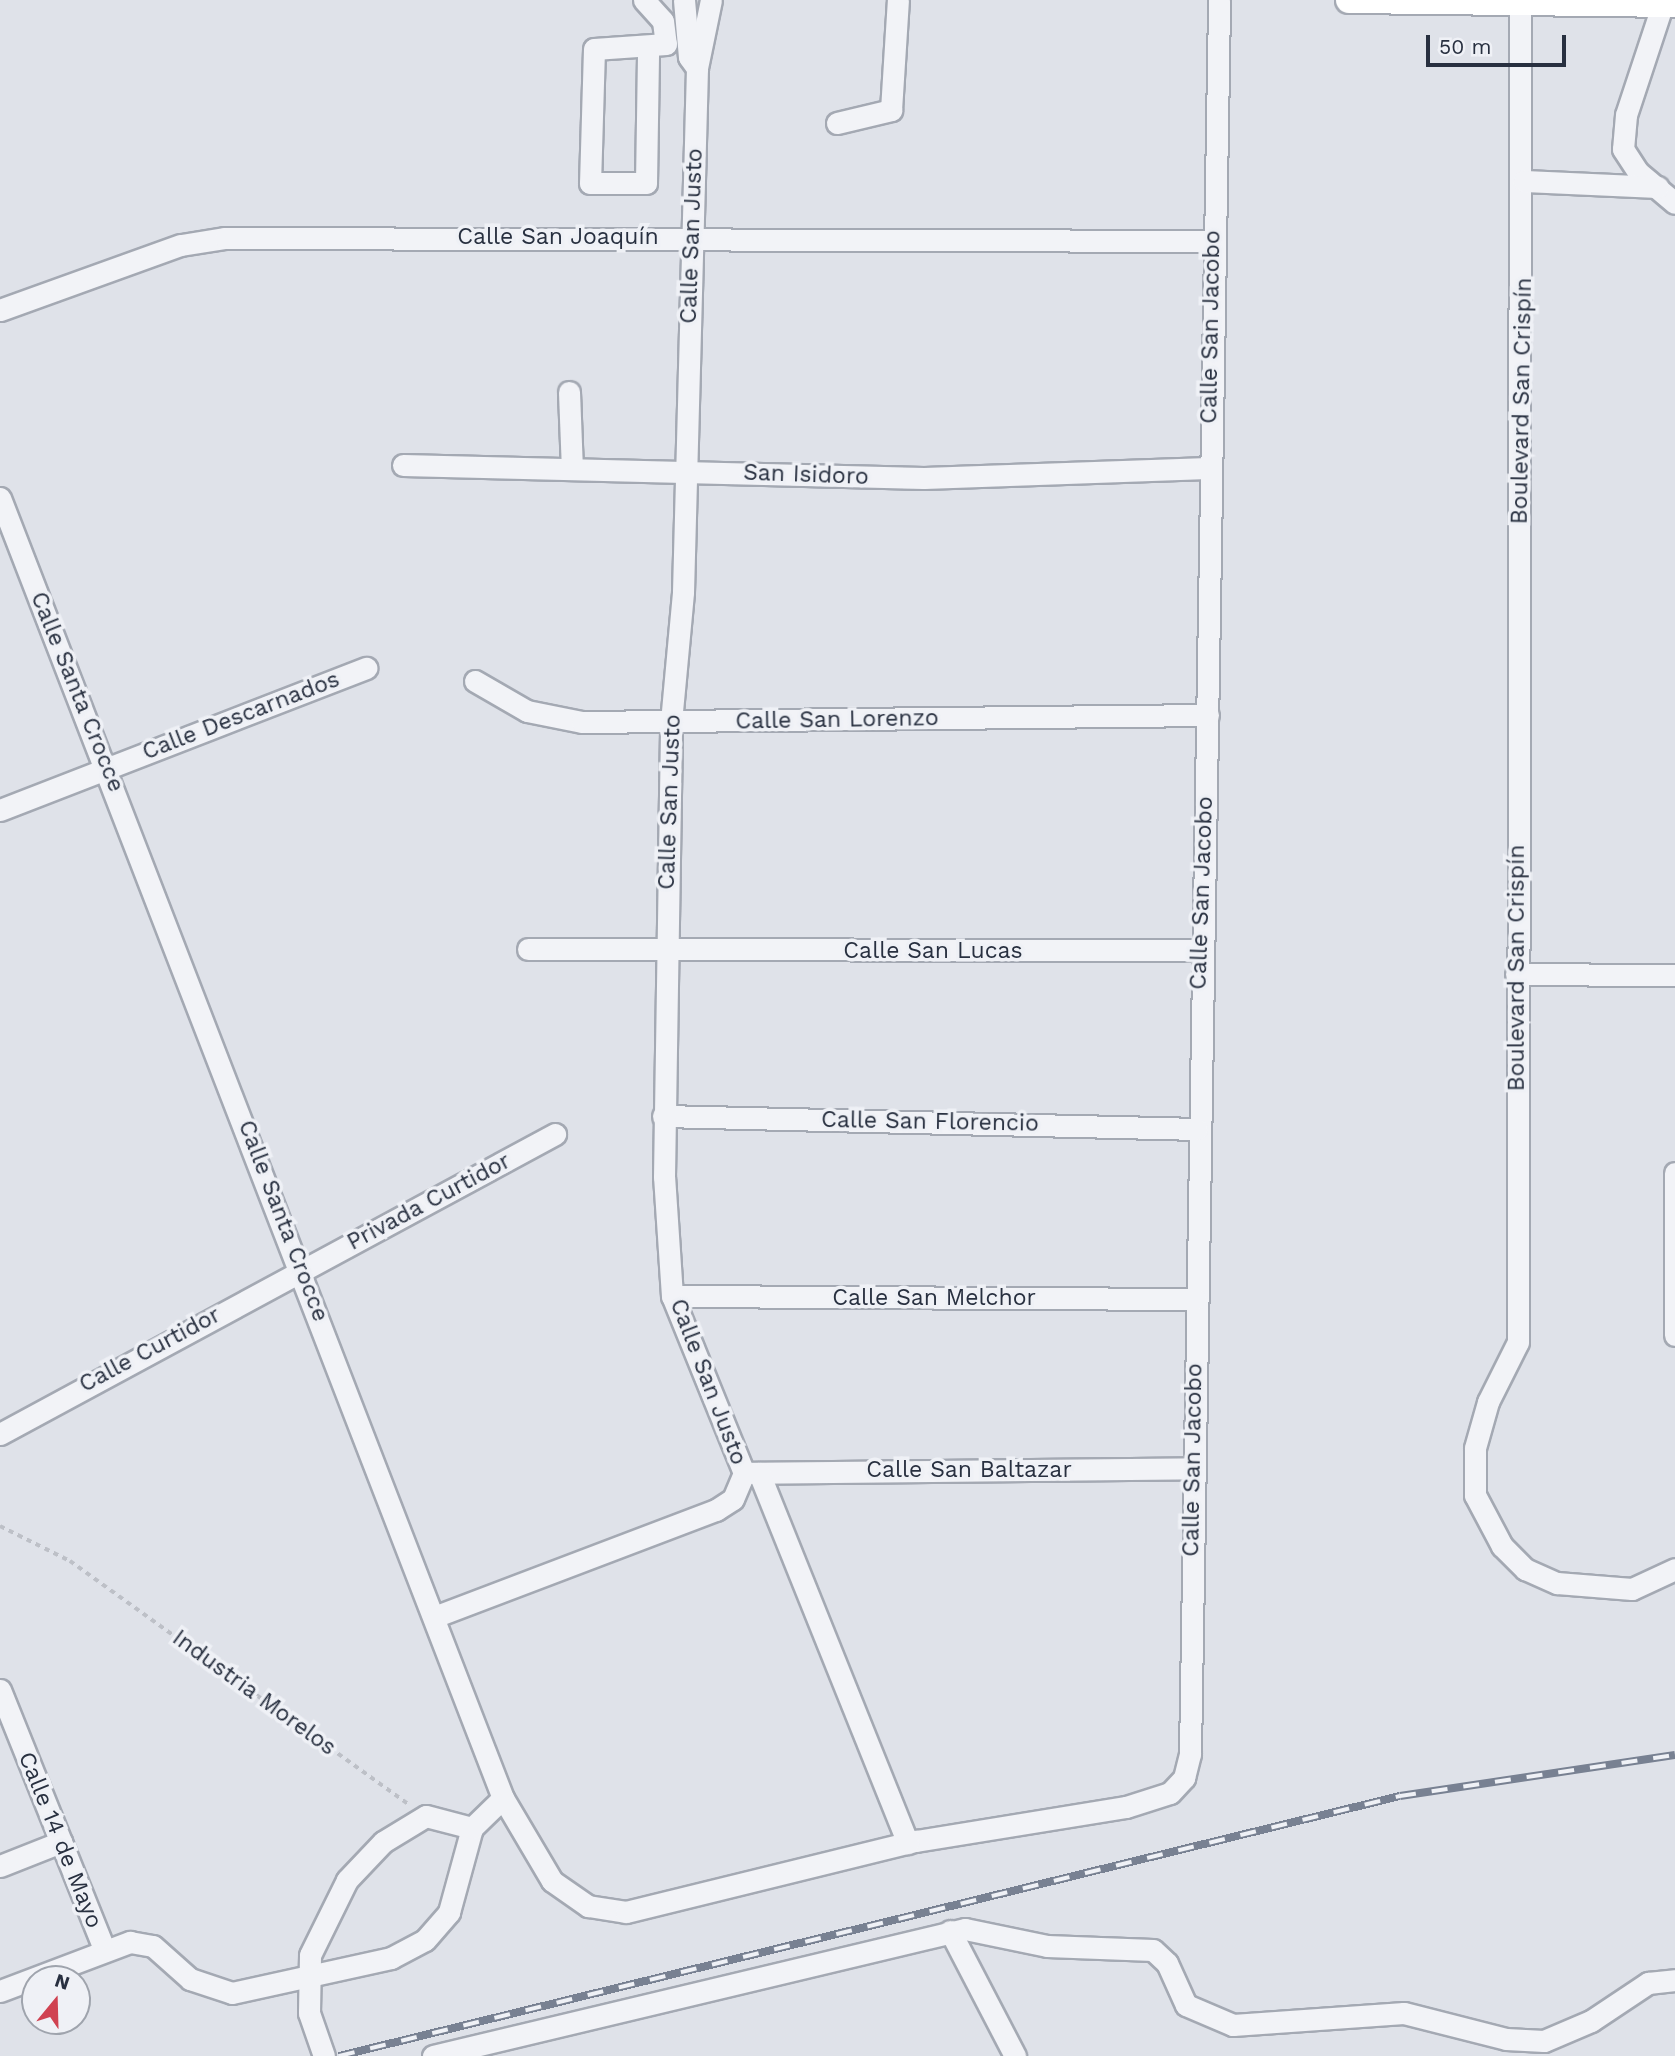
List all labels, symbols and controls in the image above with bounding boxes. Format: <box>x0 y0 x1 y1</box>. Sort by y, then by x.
scale bar <box>1430 21 1570 65</box>
text: 50 m <box>1439 34 1491 59</box>
street label: Calle San Justo <box>675 147 709 325</box>
street label: Calle San Joaquín <box>457 223 659 251</box>
street label: Calle San Jacobo <box>1196 230 1226 424</box>
street label: Boulevard San Crispín <box>1506 277 1538 525</box>
street label: San Isidoro <box>743 459 869 491</box>
street label: Calle Santa Crocce <box>24 588 130 796</box>
street label: Calle Descarnados <box>139 666 343 766</box>
street label: Calle San Lorenzo <box>735 704 939 736</box>
street label: Calle San Justo <box>653 713 687 891</box>
street label: Calle San Jacobo <box>1185 796 1219 990</box>
street label: Boulevard San Crispín <box>1503 845 1531 1091</box>
street label: Calle San Lucas <box>843 937 1023 965</box>
street label: Calle San Florencio <box>821 1106 1039 1138</box>
street label: Calle Santa Crocce <box>232 1116 334 1326</box>
street label: Privada Curtidor <box>342 1147 516 1257</box>
street label: Calle San Melchor <box>832 1284 1036 1312</box>
street label: Calle San Justo <box>664 1295 752 1469</box>
street label: Calle Curtidor <box>75 1301 225 1399</box>
street label: Calle San Jacobo <box>1178 1363 1208 1557</box>
street label: Calle San Baltazar <box>866 1456 1072 1484</box>
street label: Industria Morelos <box>167 1624 341 1762</box>
street label: Calle 14 de Mayo <box>12 1748 108 1932</box>
north arrow <box>21 1965 91 2035</box>
text: N <box>52 1968 73 1995</box>

